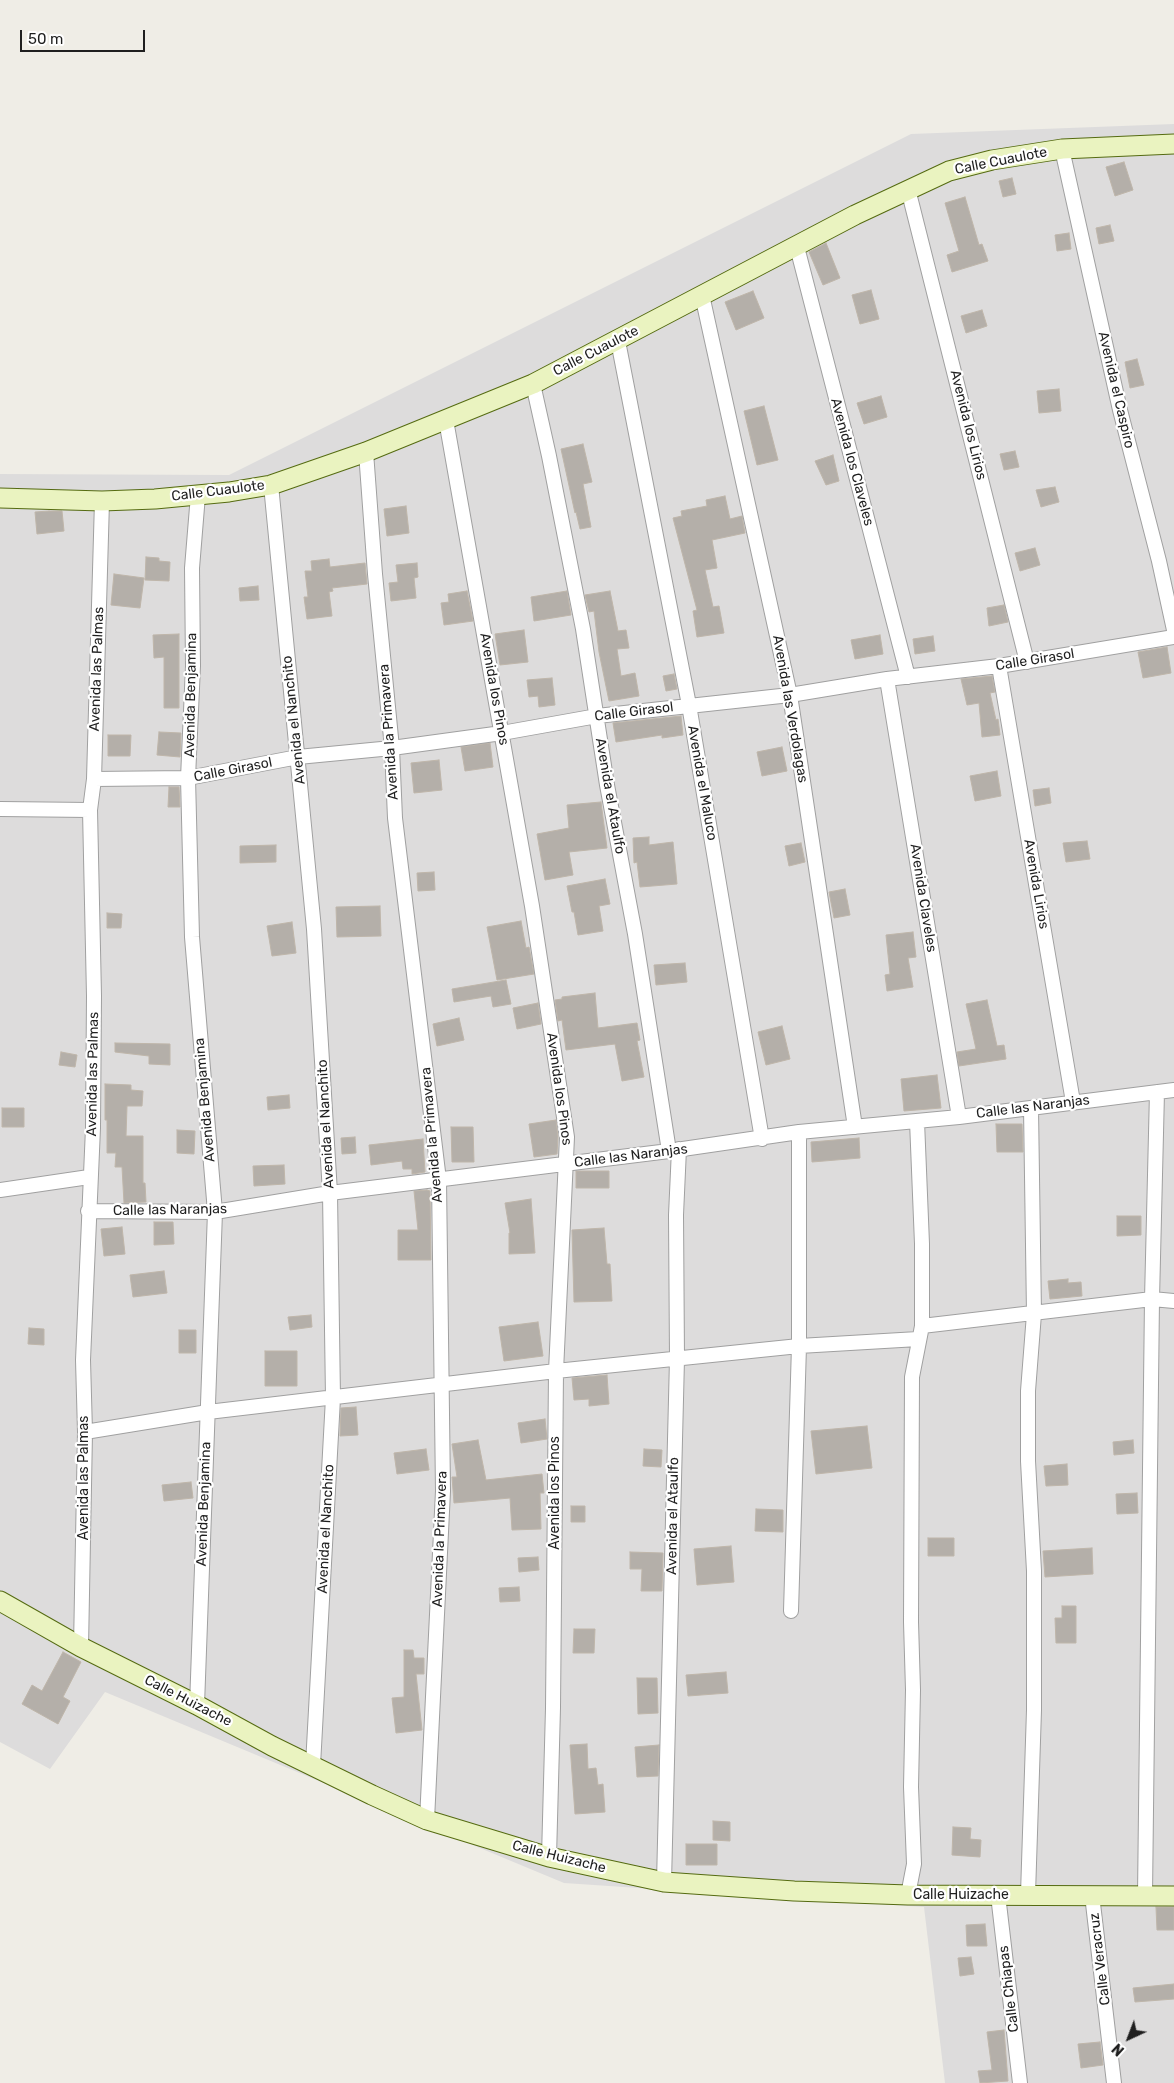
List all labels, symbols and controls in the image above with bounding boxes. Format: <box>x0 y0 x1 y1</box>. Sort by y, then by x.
scale bar <box>22 20 148 52</box>
text: 50 m <box>28 30 63 48</box>
street label: Calle Cuaulote <box>953 144 1049 178</box>
street label: Calle Cuaulote <box>550 322 642 380</box>
street label: Avenida el Caspiro <box>1094 330 1138 450</box>
street label: Avenida los Lirios <box>946 368 990 482</box>
street label: Avenida los Claveles <box>827 396 877 528</box>
street label: Calle Cuaulote <box>170 477 266 505</box>
street label: Avenida las Palmas <box>86 606 108 732</box>
street label: Avenida los Pinos <box>476 632 512 746</box>
street label: Avenida Benjamina <box>182 633 200 757</box>
street label: Avenida las Verdolagas <box>769 634 811 784</box>
street label: Calle Girasol <box>994 645 1076 675</box>
street label: Avenida el Nanchito <box>279 655 309 785</box>
street label: Avenida la Primavera <box>376 663 402 801</box>
street label: Calle Girasol <box>593 699 675 725</box>
street label: Avenida el Maluco <box>684 724 720 842</box>
street label: Avenida el Ataulfo <box>592 737 628 855</box>
street label: Calle Girasol <box>192 754 274 786</box>
street label: Avenida Lirios <box>1020 838 1052 930</box>
street label: Avenida Claveles <box>906 843 940 953</box>
street label: Avenida las Palmas <box>84 1012 102 1136</box>
street label: Avenida los Pinos <box>543 1032 575 1146</box>
street label: Avenida Benjamina <box>191 1037 219 1163</box>
street label: Avenida el Nanchito <box>314 1059 338 1189</box>
street label: Avenida la Primavera <box>418 1066 446 1204</box>
street label: Calle las Naranjas <box>975 1092 1091 1122</box>
street label: Calle las Naranjas <box>573 1141 689 1171</box>
street label: Calle las Naranjas <box>113 1201 227 1219</box>
street label: Avenida las Palmas <box>76 1416 92 1540</box>
street label: Avenida los Pinos <box>547 1436 563 1550</box>
street label: Avenida Benjamina <box>193 1441 215 1567</box>
street label: Avenida el Ataulfo <box>664 1457 682 1575</box>
street label: Avenida el Nanchito <box>314 1464 338 1594</box>
street label: Avenida la Primavera <box>429 1471 451 1607</box>
street label: Calle Huizache <box>141 1672 235 1730</box>
street label: Calle Huizache <box>510 1837 608 1877</box>
street label: Calle Huizache <box>913 1887 1009 1903</box>
street label: Calle Veracruz <box>1086 1912 1114 2006</box>
street label: Calle Chiapas <box>995 1945 1023 2033</box>
north arrow <box>1104 2013 1154 2063</box>
text: N <box>1109 2040 1128 2059</box>

